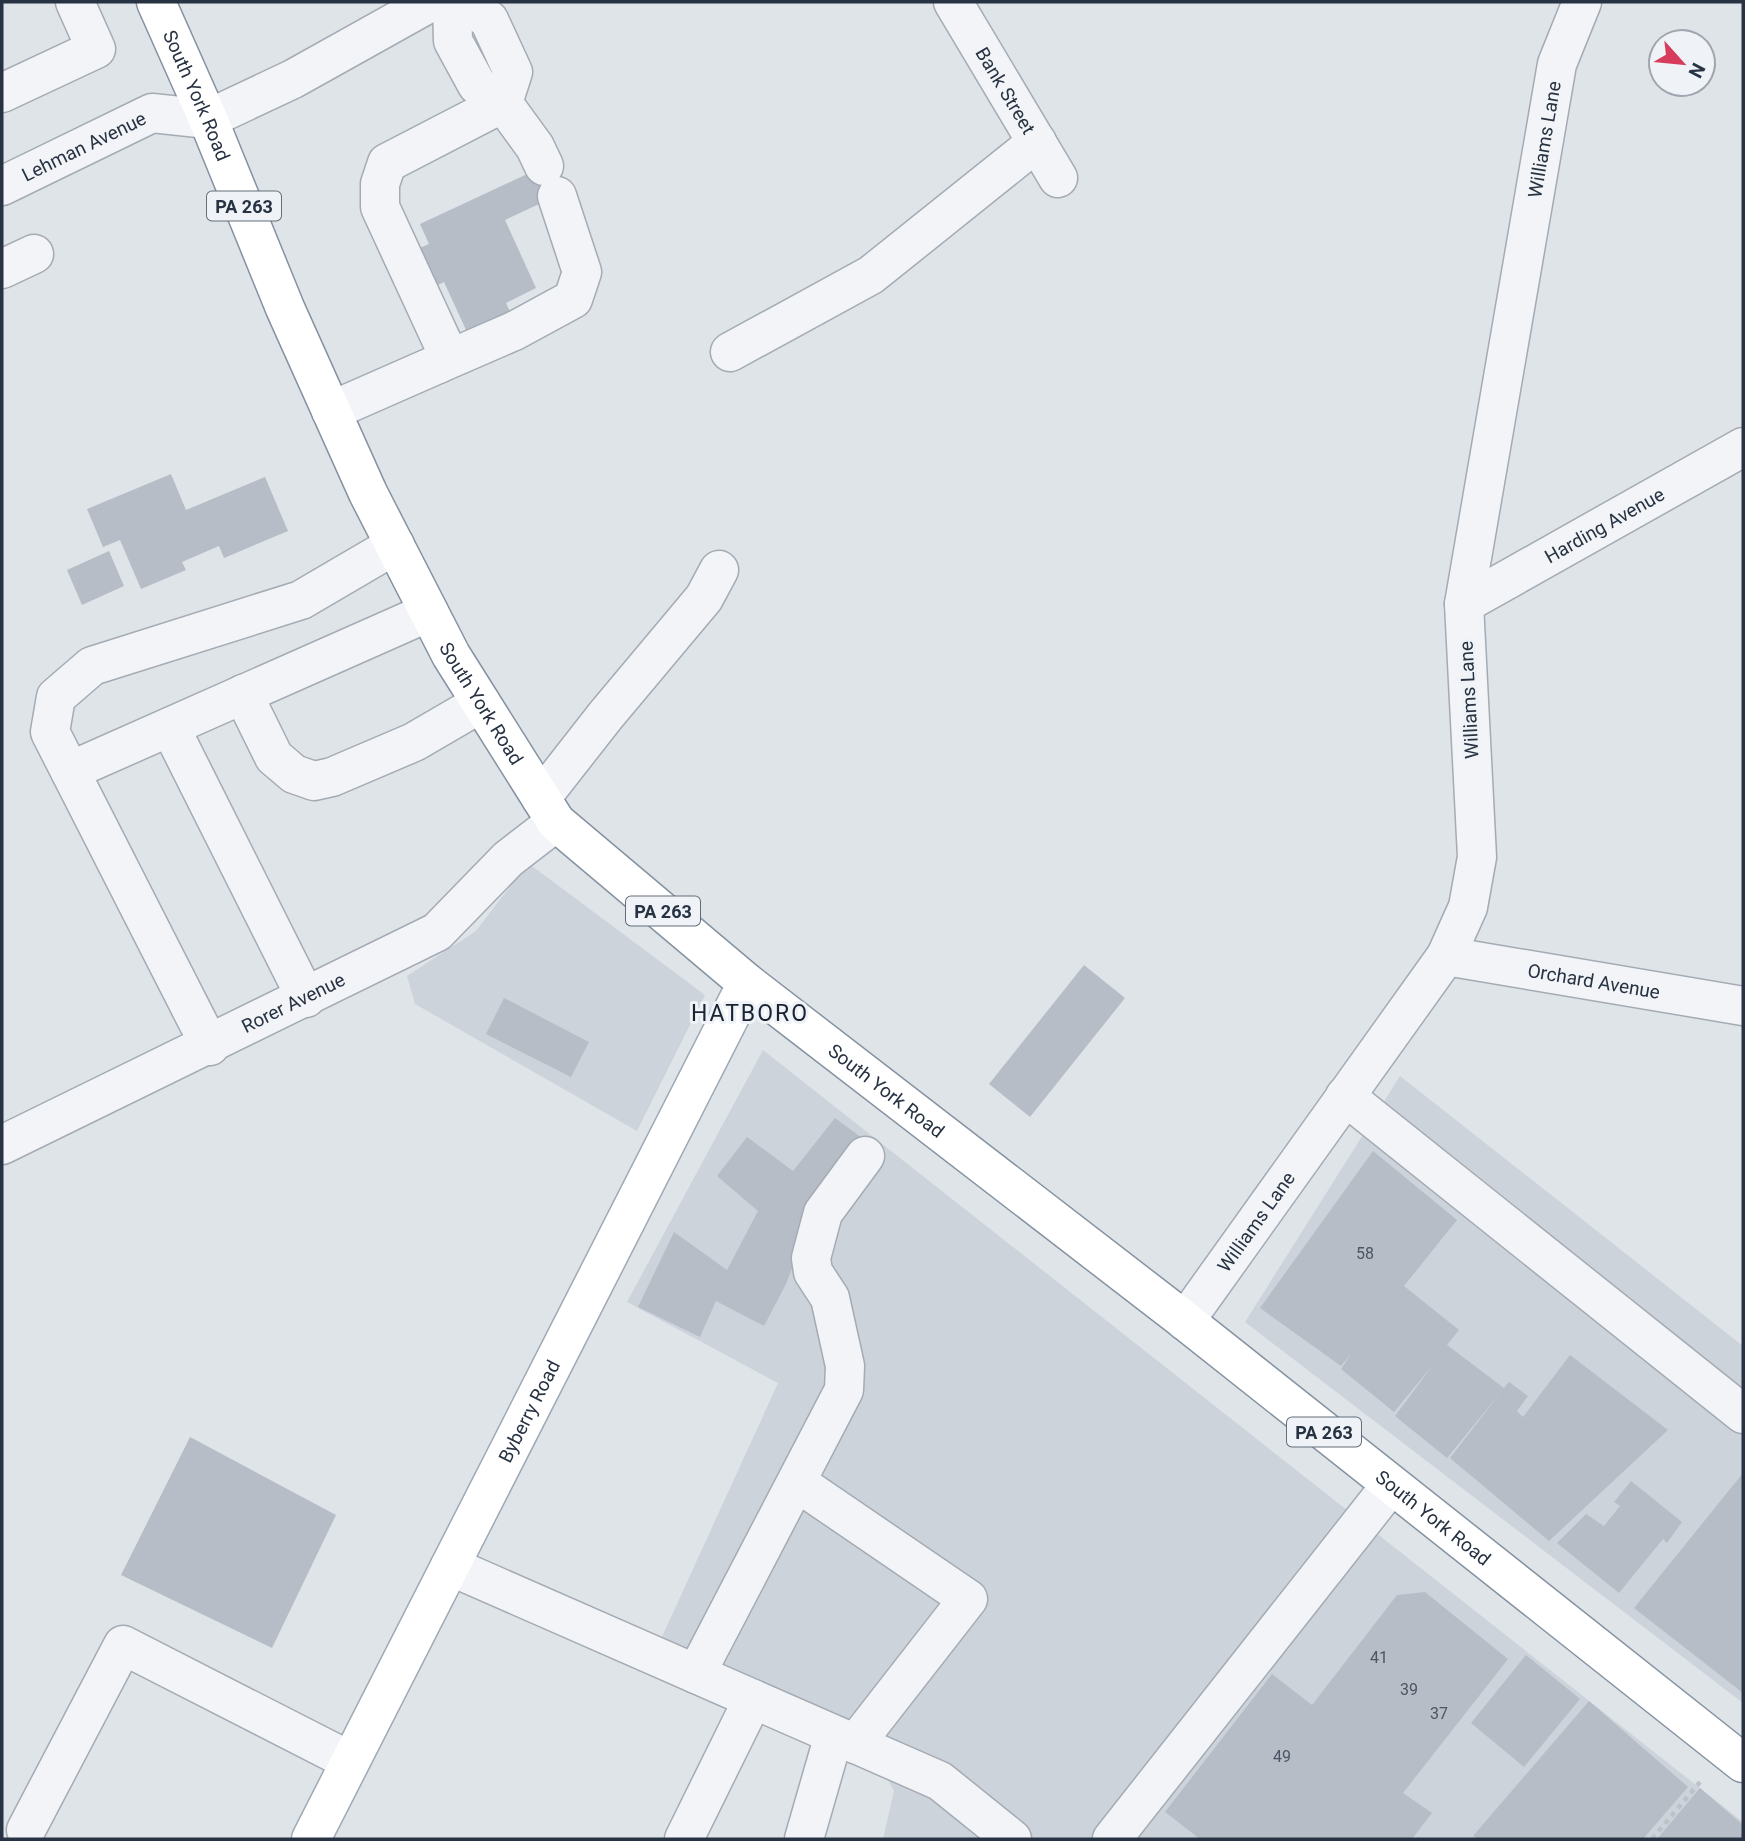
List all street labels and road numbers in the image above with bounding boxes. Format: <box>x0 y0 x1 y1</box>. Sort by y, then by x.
street label: South York Road <box>158 27 235 164</box>
street label: Bank Street <box>971 43 1041 138</box>
street label: Williams Lane <box>1523 79 1565 200</box>
street label: Lehman Avenue <box>18 106 150 186</box>
road number: PA 263 <box>207 191 281 220</box>
street label: Harding Avenue <box>1540 482 1668 568</box>
street label: South York Road <box>435 638 528 769</box>
street label: Williams Lane <box>1454 640 1484 760</box>
road number: PA 263 <box>626 896 700 926</box>
street label: Orchard Avenue <box>1526 958 1662 1003</box>
street label: Rorer Avenue <box>238 968 348 1038</box>
street label: South York Road <box>824 1039 949 1142</box>
street label: Williams Lane <box>1212 1167 1300 1276</box>
street label: Byberry Road <box>493 1356 565 1466</box>
road number: PA 263 <box>1287 1418 1361 1447</box>
street label: South York Road <box>1371 1465 1495 1570</box>

